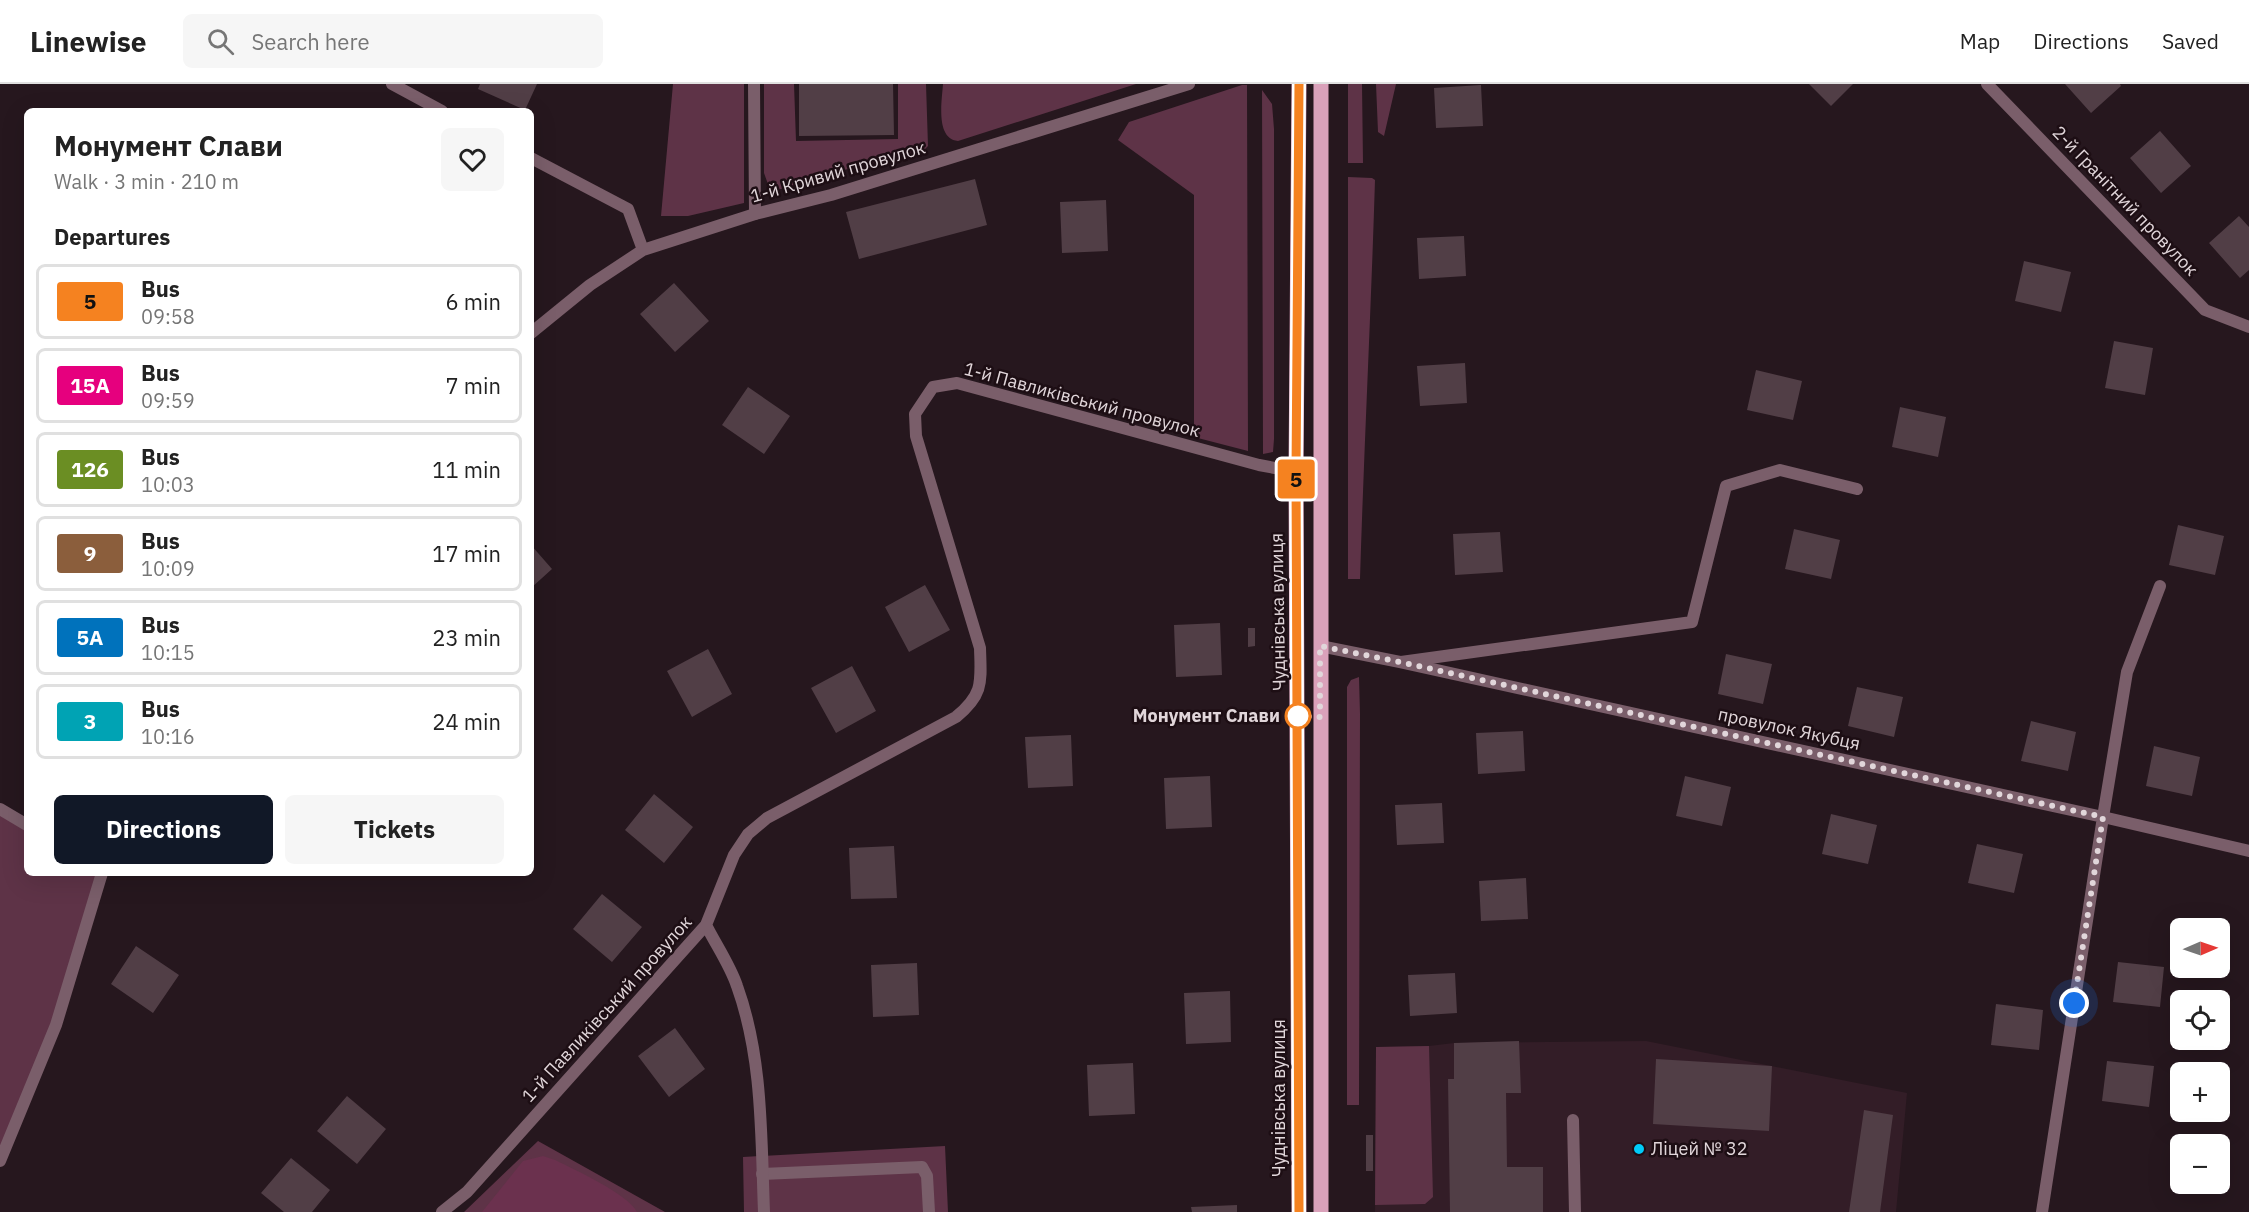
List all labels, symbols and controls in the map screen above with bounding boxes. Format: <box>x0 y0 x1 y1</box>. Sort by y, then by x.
search box <box>183 14 603 68</box>
text: Linewise <box>30 23 147 60</box>
icon: search <box>204 25 237 58</box>
text: Search here <box>252 27 370 56</box>
text: Map <box>1960 27 2000 55</box>
text: Directions <box>2033 27 2129 55</box>
text: Saved <box>2162 27 2219 55</box>
street label: 2-й Гранітний провулок <box>2048 121 2203 281</box>
text: Монумент Слави <box>54 127 283 164</box>
button: heart <box>441 128 504 191</box>
street label: 1-й Кривий провулок <box>748 136 928 207</box>
text: Walk · 3 min · 210 m <box>54 168 239 195</box>
text: Departures <box>54 222 170 251</box>
text: Bus <box>141 274 180 303</box>
text: 5 <box>84 287 96 315</box>
text: 6 min <box>445 287 501 316</box>
text: 09:58 <box>141 303 195 330</box>
street label: 1-й Павликівський провулок <box>962 357 1203 442</box>
text: Bus <box>141 358 180 387</box>
text: 15A <box>70 371 110 399</box>
text: 7 min <box>445 371 501 400</box>
text: 09:59 <box>141 387 195 414</box>
text: Bus <box>141 442 180 471</box>
text: 126 <box>71 455 109 483</box>
text: 11 min <box>432 455 501 484</box>
line badge: 5 <box>1276 460 1316 498</box>
text: 5 <box>1290 465 1302 493</box>
text: 10:03 <box>141 471 195 498</box>
text: Bus <box>141 526 180 555</box>
street label: Чуднівська вулиця <box>1265 533 1290 691</box>
text: 9 <box>84 539 96 567</box>
text: 17 min <box>432 539 501 568</box>
text: 10:09 <box>141 555 195 582</box>
text: Bus <box>141 610 180 639</box>
text: 5А <box>77 623 104 651</box>
text: 23 min <box>432 623 501 652</box>
text: 10:15 <box>141 639 195 666</box>
text: Bus <box>141 694 180 723</box>
street label: провулок Якубця <box>1716 702 1862 755</box>
marker: Монумент Слави <box>1285 703 1311 729</box>
place label: Монумент Слави <box>1133 704 1280 727</box>
text: 3 <box>84 707 96 735</box>
text: 24 min <box>432 707 501 736</box>
text: 10:16 <box>141 723 195 750</box>
button: Directions <box>54 795 273 864</box>
button: Tickets <box>285 795 504 864</box>
street label: 1-й Павликівський провулок <box>517 910 697 1107</box>
north arrow <box>2170 918 2230 978</box>
map controls <box>2170 918 2230 1194</box>
your location <box>2059 988 2089 1018</box>
button: locate <box>2170 990 2230 1050</box>
street label: Чуднівська вулиця <box>1267 1019 1290 1177</box>
button: + <box>2170 1062 2230 1122</box>
button: − <box>2170 1134 2230 1194</box>
place label: Ліцей № 32 <box>1651 1137 1748 1160</box>
marker: Ліцей № 32 <box>1632 1142 1646 1156</box>

